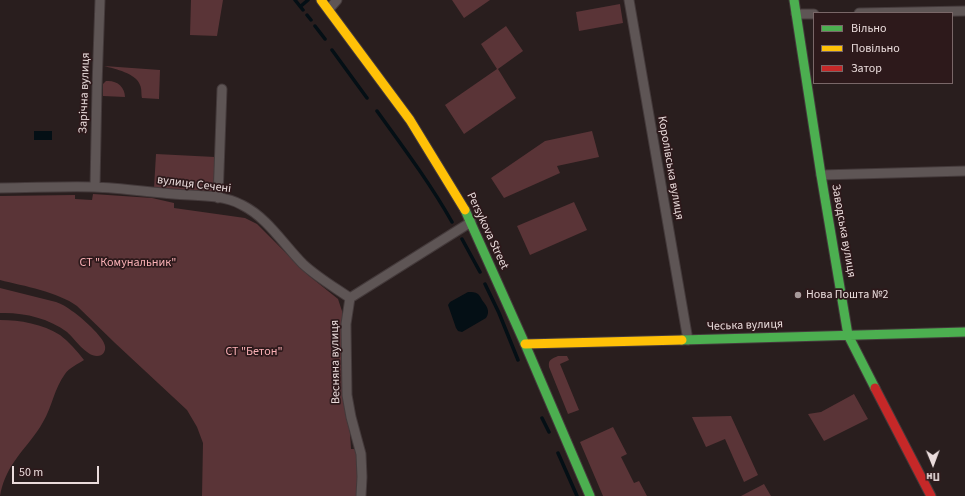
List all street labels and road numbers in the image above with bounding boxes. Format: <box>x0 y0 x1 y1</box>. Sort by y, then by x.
street label: Зарічна вулиця <box>76 52 94 134</box>
street label: Королівська вулиця <box>654 115 686 221</box>
street label: вулиця Сечені <box>156 173 232 197</box>
street label: Заводська вулиця <box>828 183 858 279</box>
street label: Persykova Street <box>463 190 511 272</box>
street label: Чеська вулиця <box>707 317 783 335</box>
street label: Весняна вулиця <box>328 320 344 404</box>

